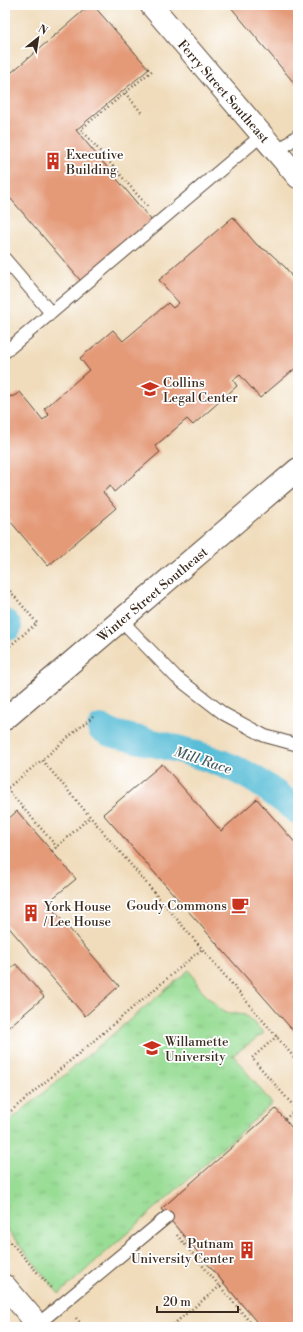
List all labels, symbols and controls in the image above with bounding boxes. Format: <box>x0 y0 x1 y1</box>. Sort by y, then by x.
north arrow <box>18 18 58 58</box>
text: N <box>35 22 50 39</box>
street label: Ferry Street Southeast <box>174 37 273 147</box>
place label: Executive Building <box>65 147 124 178</box>
building icon: Executive Building <box>43 151 63 171</box>
place label: Collins Legal Center <box>163 375 238 406</box>
school or university icon: Collins Legal Center <box>140 379 160 399</box>
street label: Winter Street Southeast <box>94 544 211 646</box>
water label: Mill Race <box>172 743 234 779</box>
cafe icon: Goudy Commons <box>230 895 250 915</box>
place label: Goudy Commons <box>126 898 227 914</box>
place label: York House / Lee House <box>43 899 112 930</box>
building icon: York House / Lee House <box>21 903 41 923</box>
place label: Willamette University <box>164 1034 229 1065</box>
school or university icon: Willamette University <box>142 1038 162 1058</box>
place label: Putnam University Center <box>131 1236 235 1267</box>
building icon: Putnam University Center <box>237 1240 257 1260</box>
scale bar <box>157 1288 238 1314</box>
text: 20 m <box>163 1295 191 1310</box>

